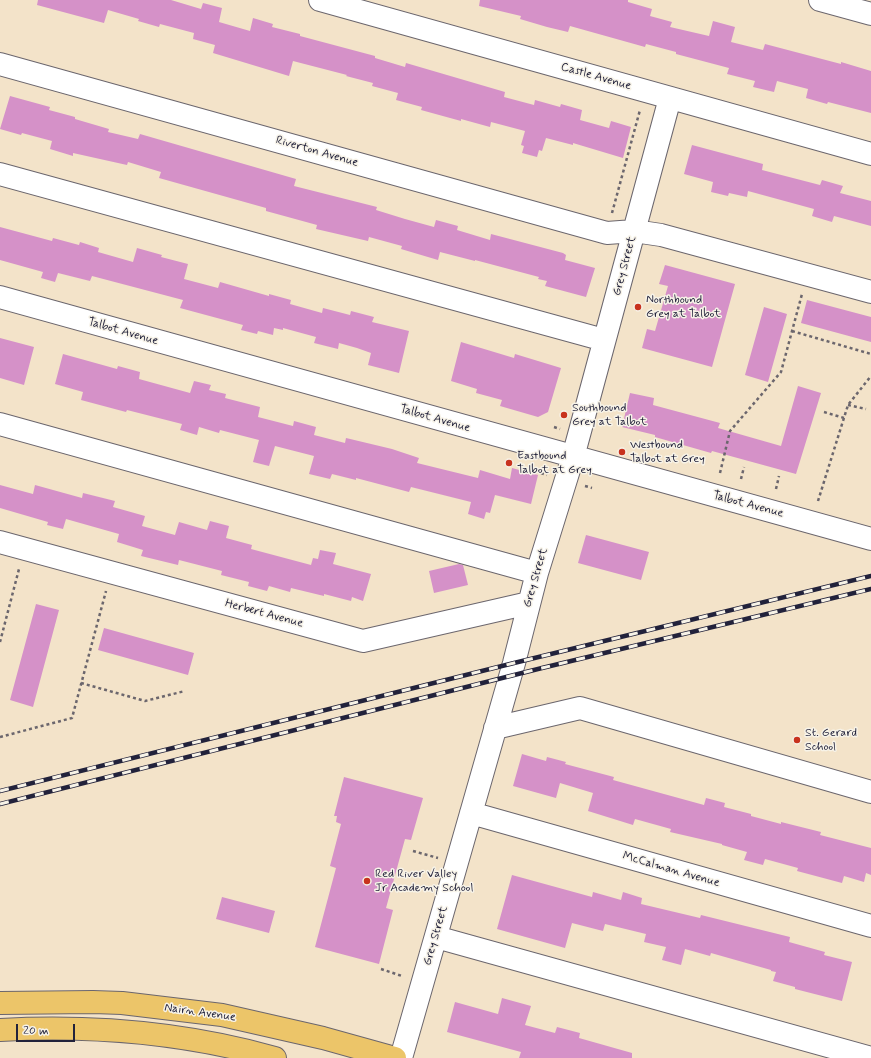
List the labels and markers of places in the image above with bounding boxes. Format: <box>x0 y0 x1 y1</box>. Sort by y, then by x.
place label: Northbound Grey at Talbot <box>646 293 721 321</box>
marker: Northbound Grey at Talbot <box>633 302 643 312</box>
place label: Southbound Grey at Talbot <box>572 401 647 429</box>
marker: Southbound Grey at Talbot <box>559 410 569 420</box>
place label: Westbound Talbot at Grey <box>630 438 705 466</box>
marker: Westbound Talbot at Grey <box>617 447 627 457</box>
place label: Eastbound Talbot at Grey <box>517 449 592 477</box>
marker: Eastbound Talbot at Grey <box>504 458 514 468</box>
place label: St. Gerard School <box>805 726 857 754</box>
marker: St. Gerard School <box>792 735 802 745</box>
place label: Red River Valley Jr Academy School <box>375 867 473 895</box>
marker: Red River Valley Jr Academy School <box>362 876 372 886</box>

